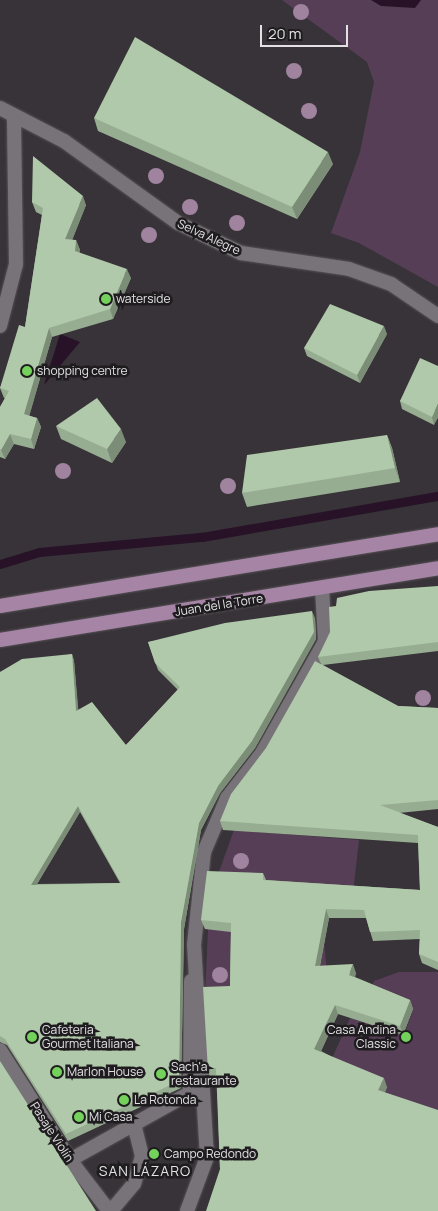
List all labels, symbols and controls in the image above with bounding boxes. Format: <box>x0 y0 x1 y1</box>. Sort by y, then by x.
scale bar <box>263 15 350 47</box>
text: 20 m <box>268 23 301 44</box>
street label: Selva Alegre <box>175 216 243 258</box>
place label: waterside <box>116 292 170 306</box>
marker: waterside <box>100 293 112 305</box>
place label: shopping centre <box>37 364 128 378</box>
marker: shopping centre <box>21 365 33 377</box>
street label: Juan del la Torre <box>174 591 264 619</box>
place label: Cafeteria Gourmet Italiana <box>42 1023 134 1051</box>
place label: Casa Andina Classic <box>327 1023 396 1051</box>
marker: Cafeteria Gourmet Italiana <box>26 1031 38 1043</box>
marker: Casa Andina Classic <box>400 1031 412 1043</box>
place label: Sach'a restaurante <box>171 1060 237 1088</box>
place label: Marlon House <box>67 1065 143 1079</box>
marker: Marlon House <box>51 1066 63 1078</box>
marker: Sach'a restaurante <box>155 1068 167 1080</box>
place label: La Rotonda <box>134 1093 196 1107</box>
marker: La Rotonda <box>118 1094 130 1106</box>
street label: Pasaje Violín <box>27 1099 77 1165</box>
place label: Mi Casa <box>89 1110 133 1124</box>
marker: Mi Casa <box>73 1111 85 1123</box>
place label: Campo Redondo <box>164 1147 256 1161</box>
marker: Campo Redondo <box>148 1148 160 1160</box>
district label: SAN LÁZARO <box>98 1163 192 1179</box>

